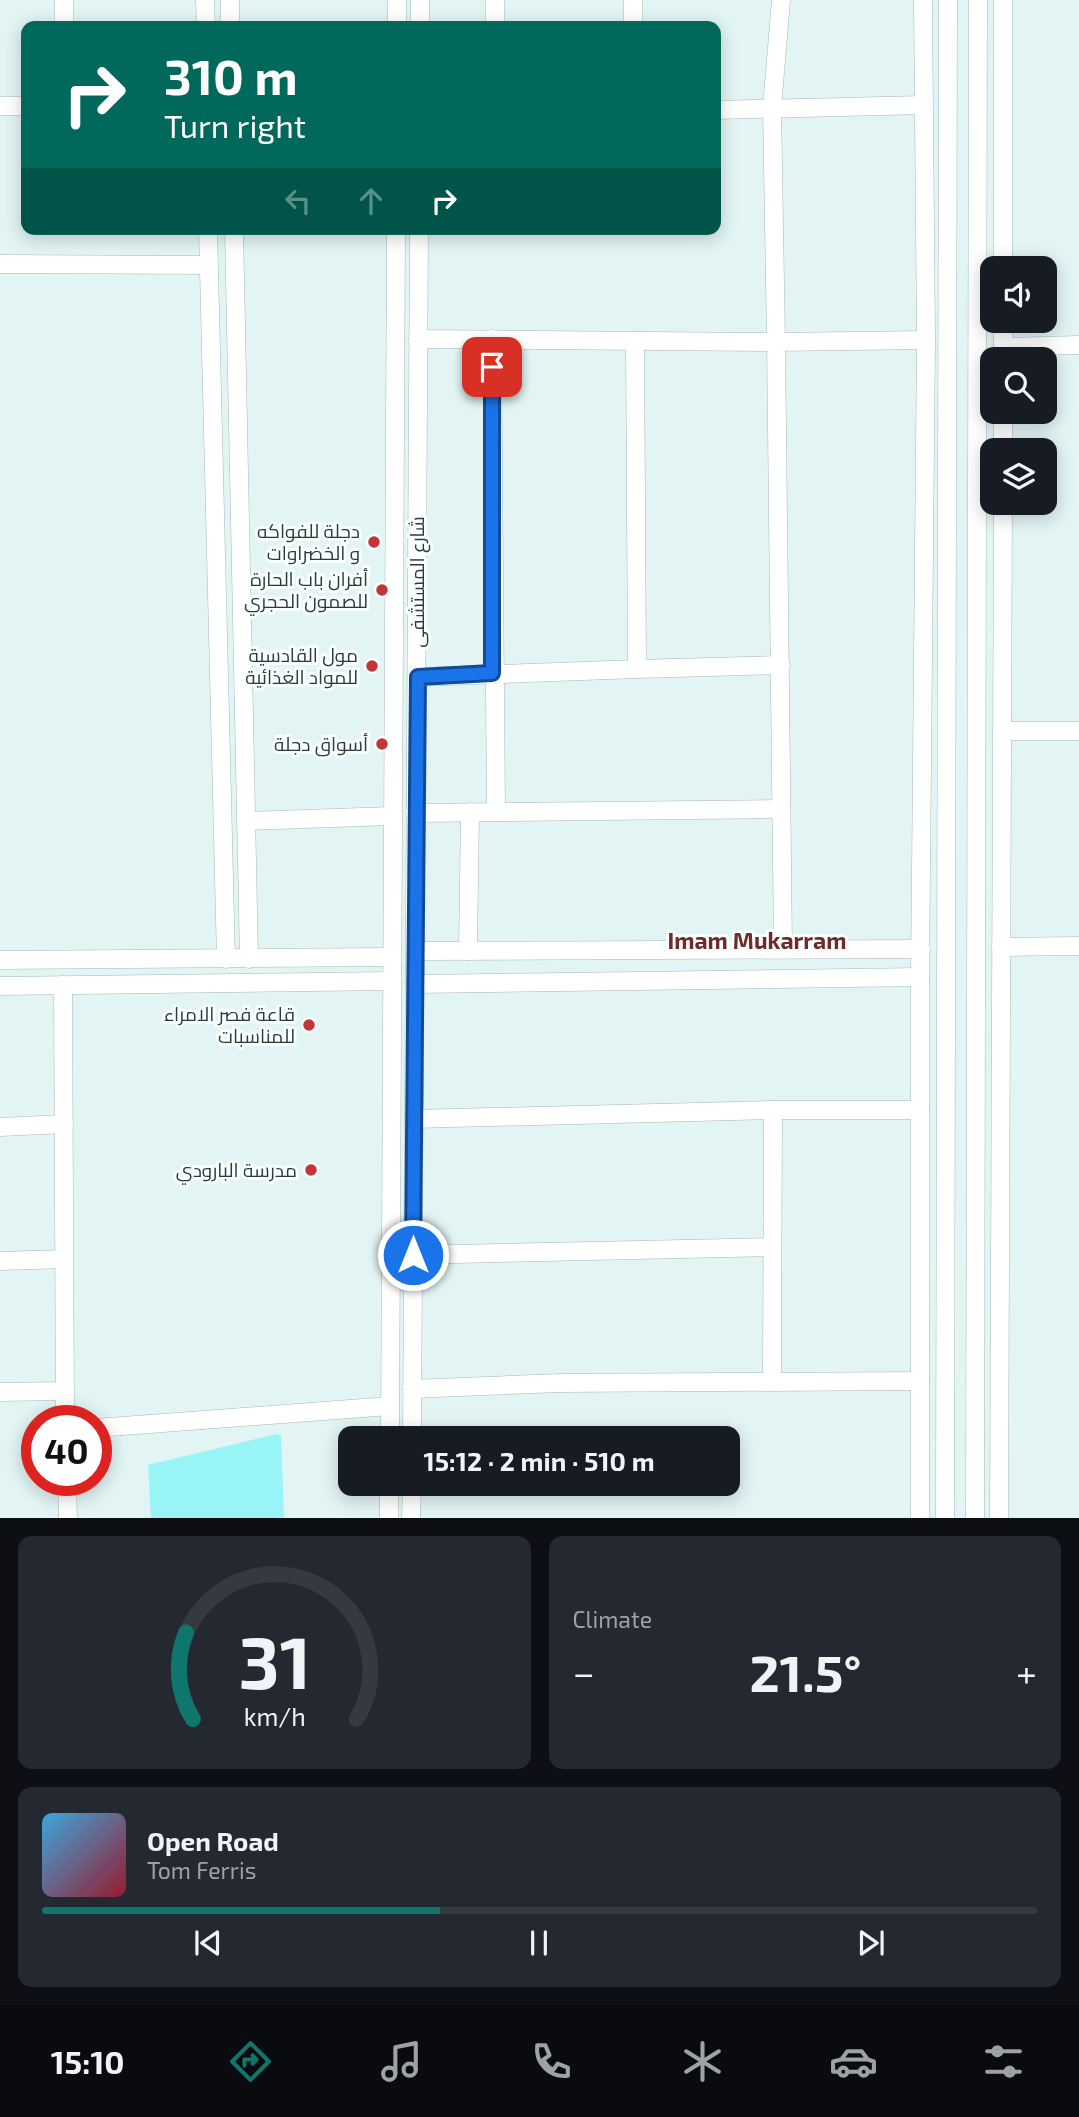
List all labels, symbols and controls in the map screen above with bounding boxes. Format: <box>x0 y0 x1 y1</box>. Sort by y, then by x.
text: 310 m <box>164 46 298 105</box>
icon: right <box>49 49 140 140</box>
text: Turn right <box>164 106 306 144</box>
icon: left <box>279 182 317 220</box>
icon: ahead <box>352 182 390 220</box>
icon: right <box>425 182 463 220</box>
map controls <box>980 256 1057 515</box>
button: sound <box>980 256 1057 333</box>
pin <box>462 337 522 397</box>
button: search <box>980 347 1057 424</box>
icon: arrive <box>473 348 511 386</box>
button: layers <box>980 438 1057 515</box>
street label: شارع المستشفى <box>405 516 431 648</box>
place label: دجلة للفواكه و الخضراوات <box>257 519 360 565</box>
marker: دجلة للفواكه و الخضراوات <box>366 534 382 550</box>
place label: أفران باب الحارة للصمون الحجري <box>244 567 368 616</box>
marker: أفران باب الحارة للصمون الحجري <box>374 582 390 598</box>
place label: مول القادسية للمواد الغذائية <box>245 643 358 689</box>
marker: مول القادسية للمواد الغذائية <box>364 658 380 674</box>
place label: أسواق دجلة <box>274 732 368 757</box>
marker: أسواق دجلة <box>374 736 390 752</box>
district label: Imam Mukarram <box>668 926 846 954</box>
place label: قاعة فصر الامراء للمناسبات <box>164 1002 295 1047</box>
marker: قاعة فصر الامراء للمناسبات <box>301 1017 317 1033</box>
place label: مدرسة البارودي <box>176 1158 297 1185</box>
marker: مدرسة البارودي <box>303 1162 319 1178</box>
position arrow <box>376 1218 450 1292</box>
speed limit sign: 40 <box>21 1405 112 1496</box>
text: 15:12 · 2 min · 510 m <box>423 1445 655 1476</box>
text: Climate <box>573 1605 652 1633</box>
text: 31 <box>238 1616 311 1704</box>
text: 21.5° <box>749 1640 861 1702</box>
text: − <box>573 1649 595 1695</box>
text: + <box>1016 1649 1037 1695</box>
text: km/h <box>243 1700 305 1730</box>
text: Open Road <box>147 1825 279 1856</box>
text: Tom Ferris <box>147 1856 256 1884</box>
icon: previous <box>189 1924 227 1962</box>
icon: pause <box>520 1924 558 1962</box>
icon: next <box>852 1924 890 1962</box>
icon: directions <box>226 2037 275 2086</box>
icon: music <box>377 2037 426 2086</box>
icon: phone <box>527 2037 576 2086</box>
icon: climate <box>678 2037 727 2086</box>
icon: car <box>829 2037 878 2086</box>
icon: filters <box>979 2037 1028 2086</box>
text: 15:10 <box>51 2042 125 2080</box>

